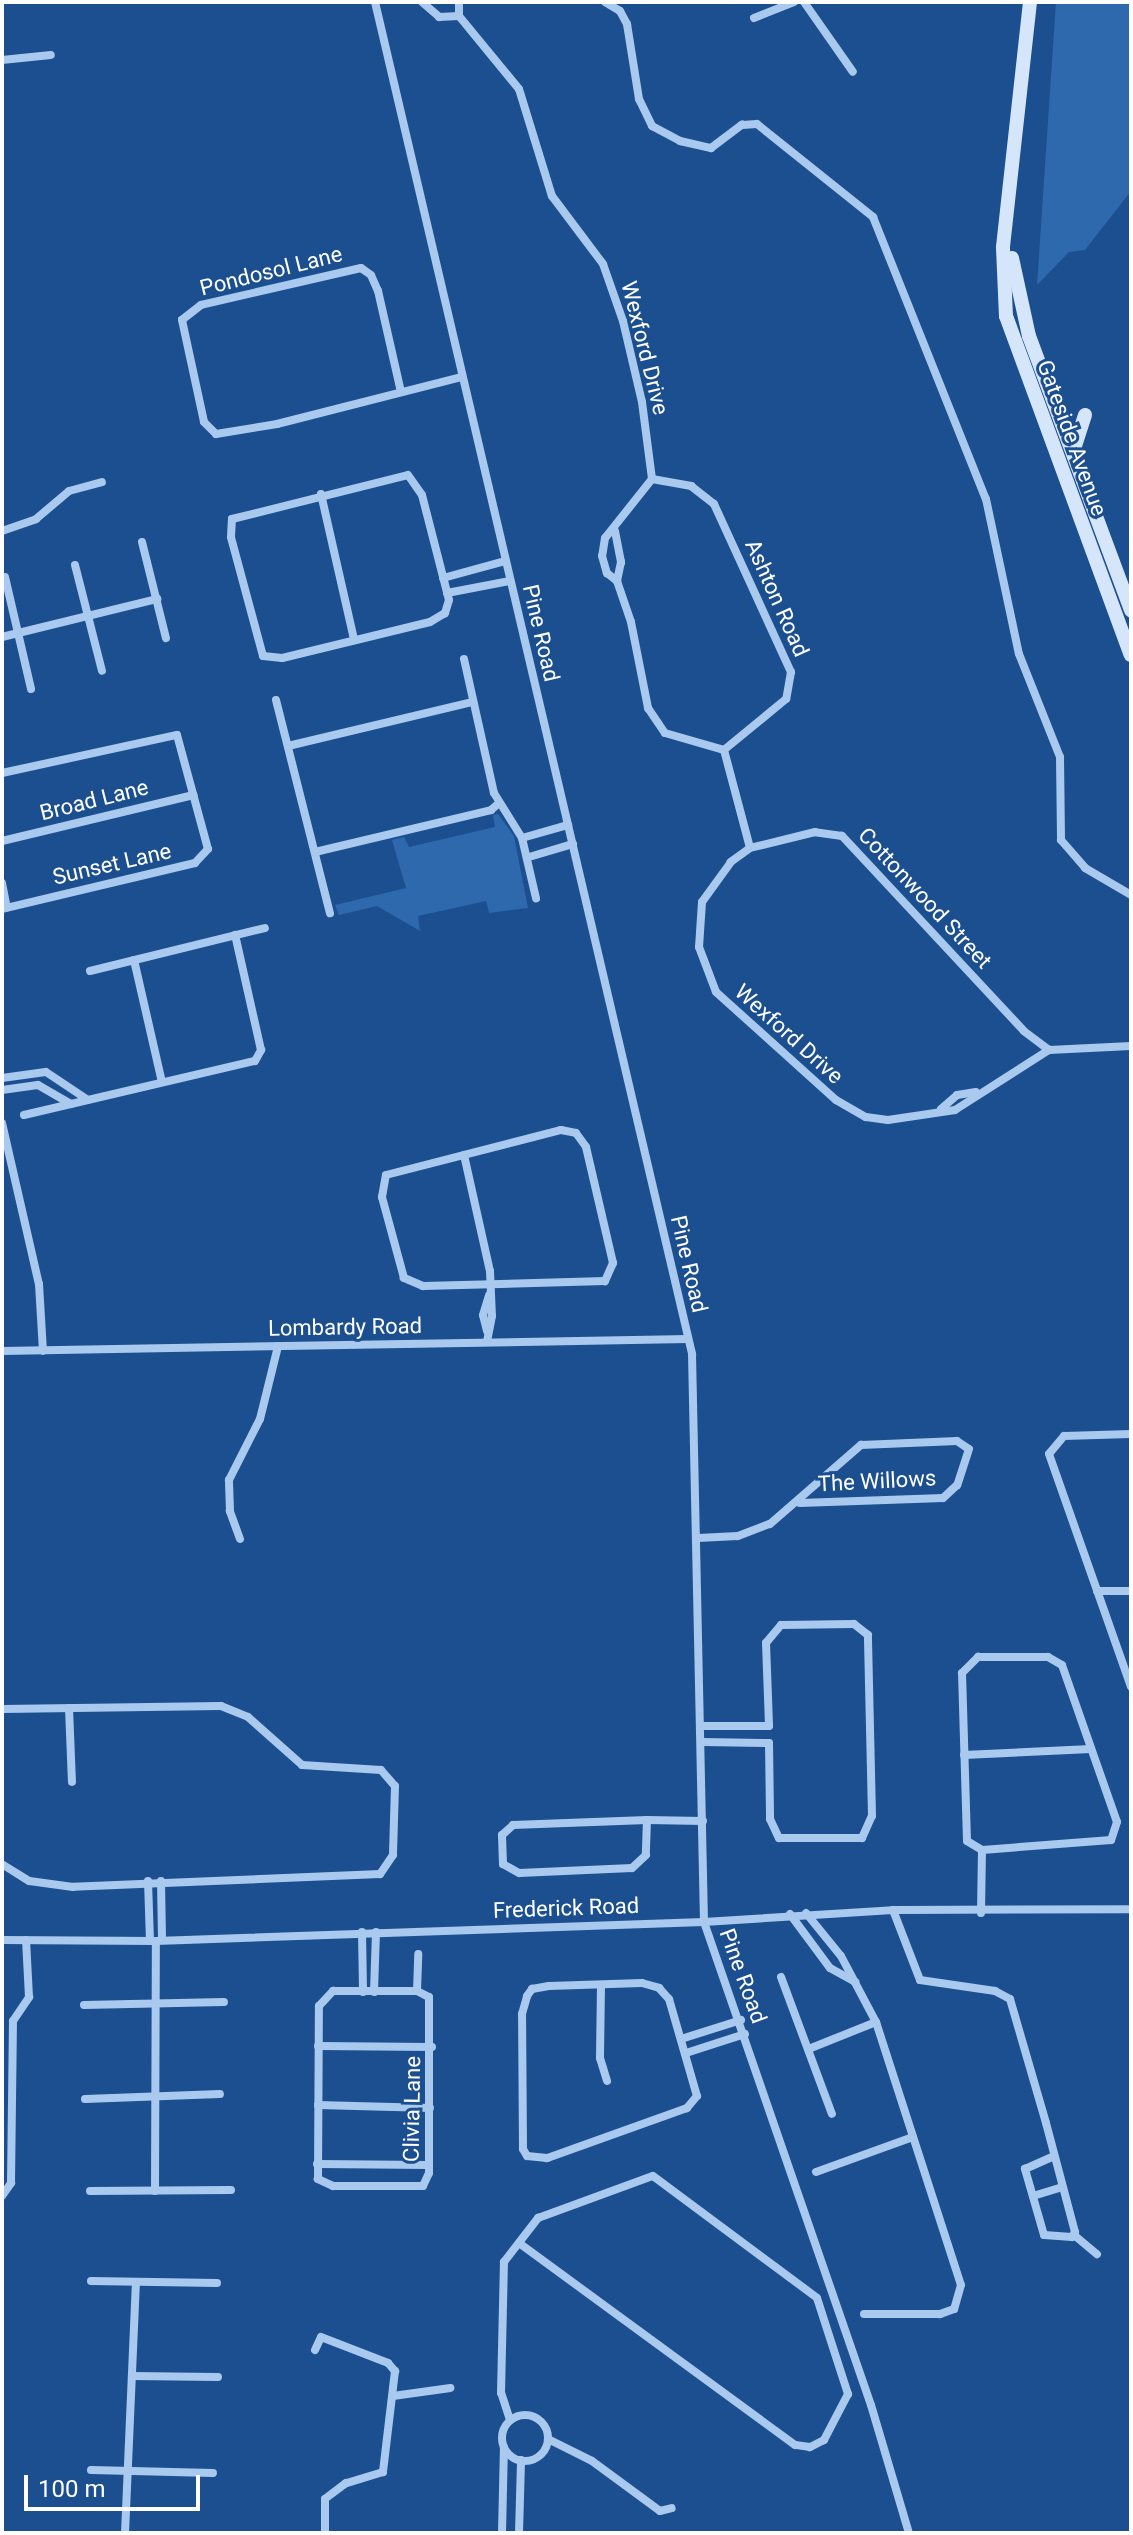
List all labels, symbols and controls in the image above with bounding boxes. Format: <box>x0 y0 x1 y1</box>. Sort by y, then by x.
street label: Pondosol Lane <box>197 241 345 301</box>
street label: Wexford Drive <box>616 279 674 417</box>
street label: Gateside Avenue <box>1032 356 1112 520</box>
street label: Ashton Road <box>739 535 815 661</box>
street label: Pine Road <box>517 582 565 684</box>
street label: Broad Lane <box>37 774 151 826</box>
street label: Cottonwood Street <box>853 822 997 974</box>
street label: Sunset Lane <box>50 838 174 890</box>
street label: Wexford Drive <box>729 979 849 1089</box>
street label: Pine Road <box>665 1213 713 1315</box>
street label: Lombardy Road <box>268 1312 422 1342</box>
street label: The Willows <box>817 1465 937 1497</box>
street label: Frederick Road <box>492 1892 640 1924</box>
street label: Pine Road <box>714 1925 772 2027</box>
street label: Clivia Lane <box>398 2056 426 2162</box>
scale bar <box>28 2459 204 2509</box>
text: 100 m <box>38 2475 105 2503</box>

